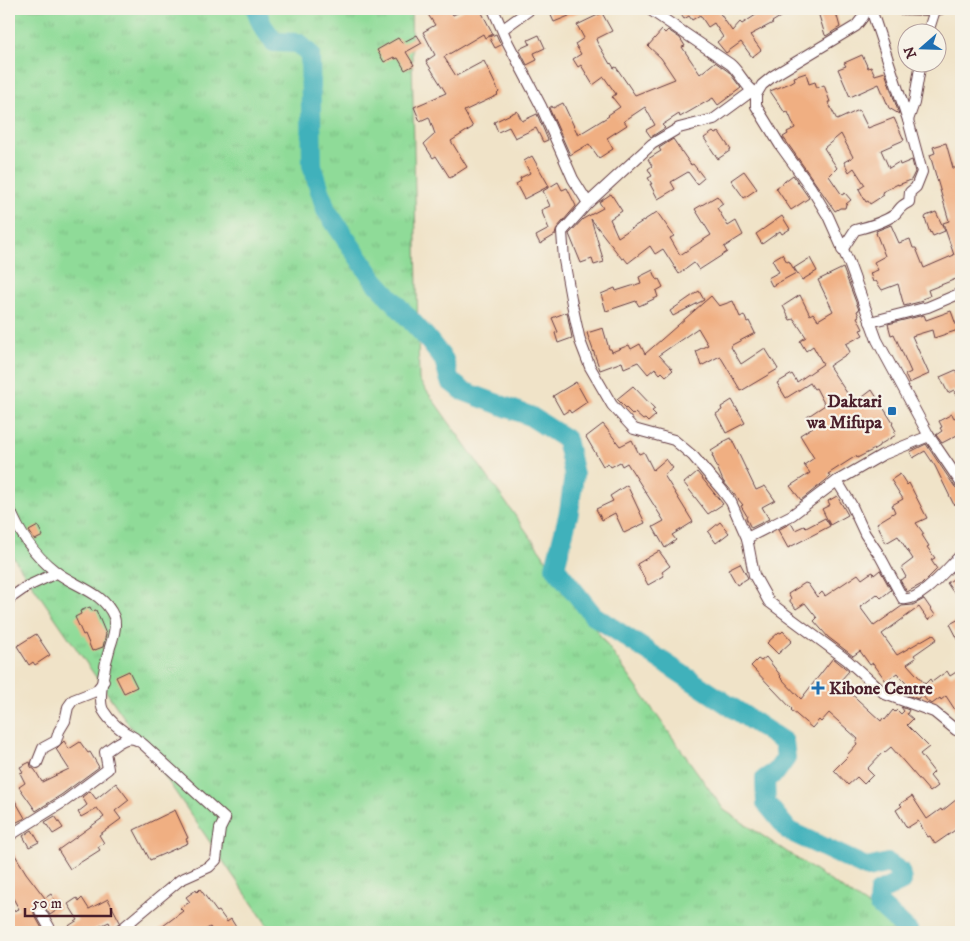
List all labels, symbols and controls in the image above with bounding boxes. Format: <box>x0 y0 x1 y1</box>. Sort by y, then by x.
north arrow <box>898 22 948 72</box>
text: N <box>900 43 921 61</box>
place label: Daktari wa Mifupa <box>806 391 882 434</box>
marker: Daktari wa Mifupa <box>886 405 898 417</box>
place label: Kibone Centre <box>829 678 933 700</box>
marker: Kibone Centre <box>811 681 825 695</box>
scale bar <box>25 886 111 918</box>
text: 50 m <box>32 894 62 913</box>

